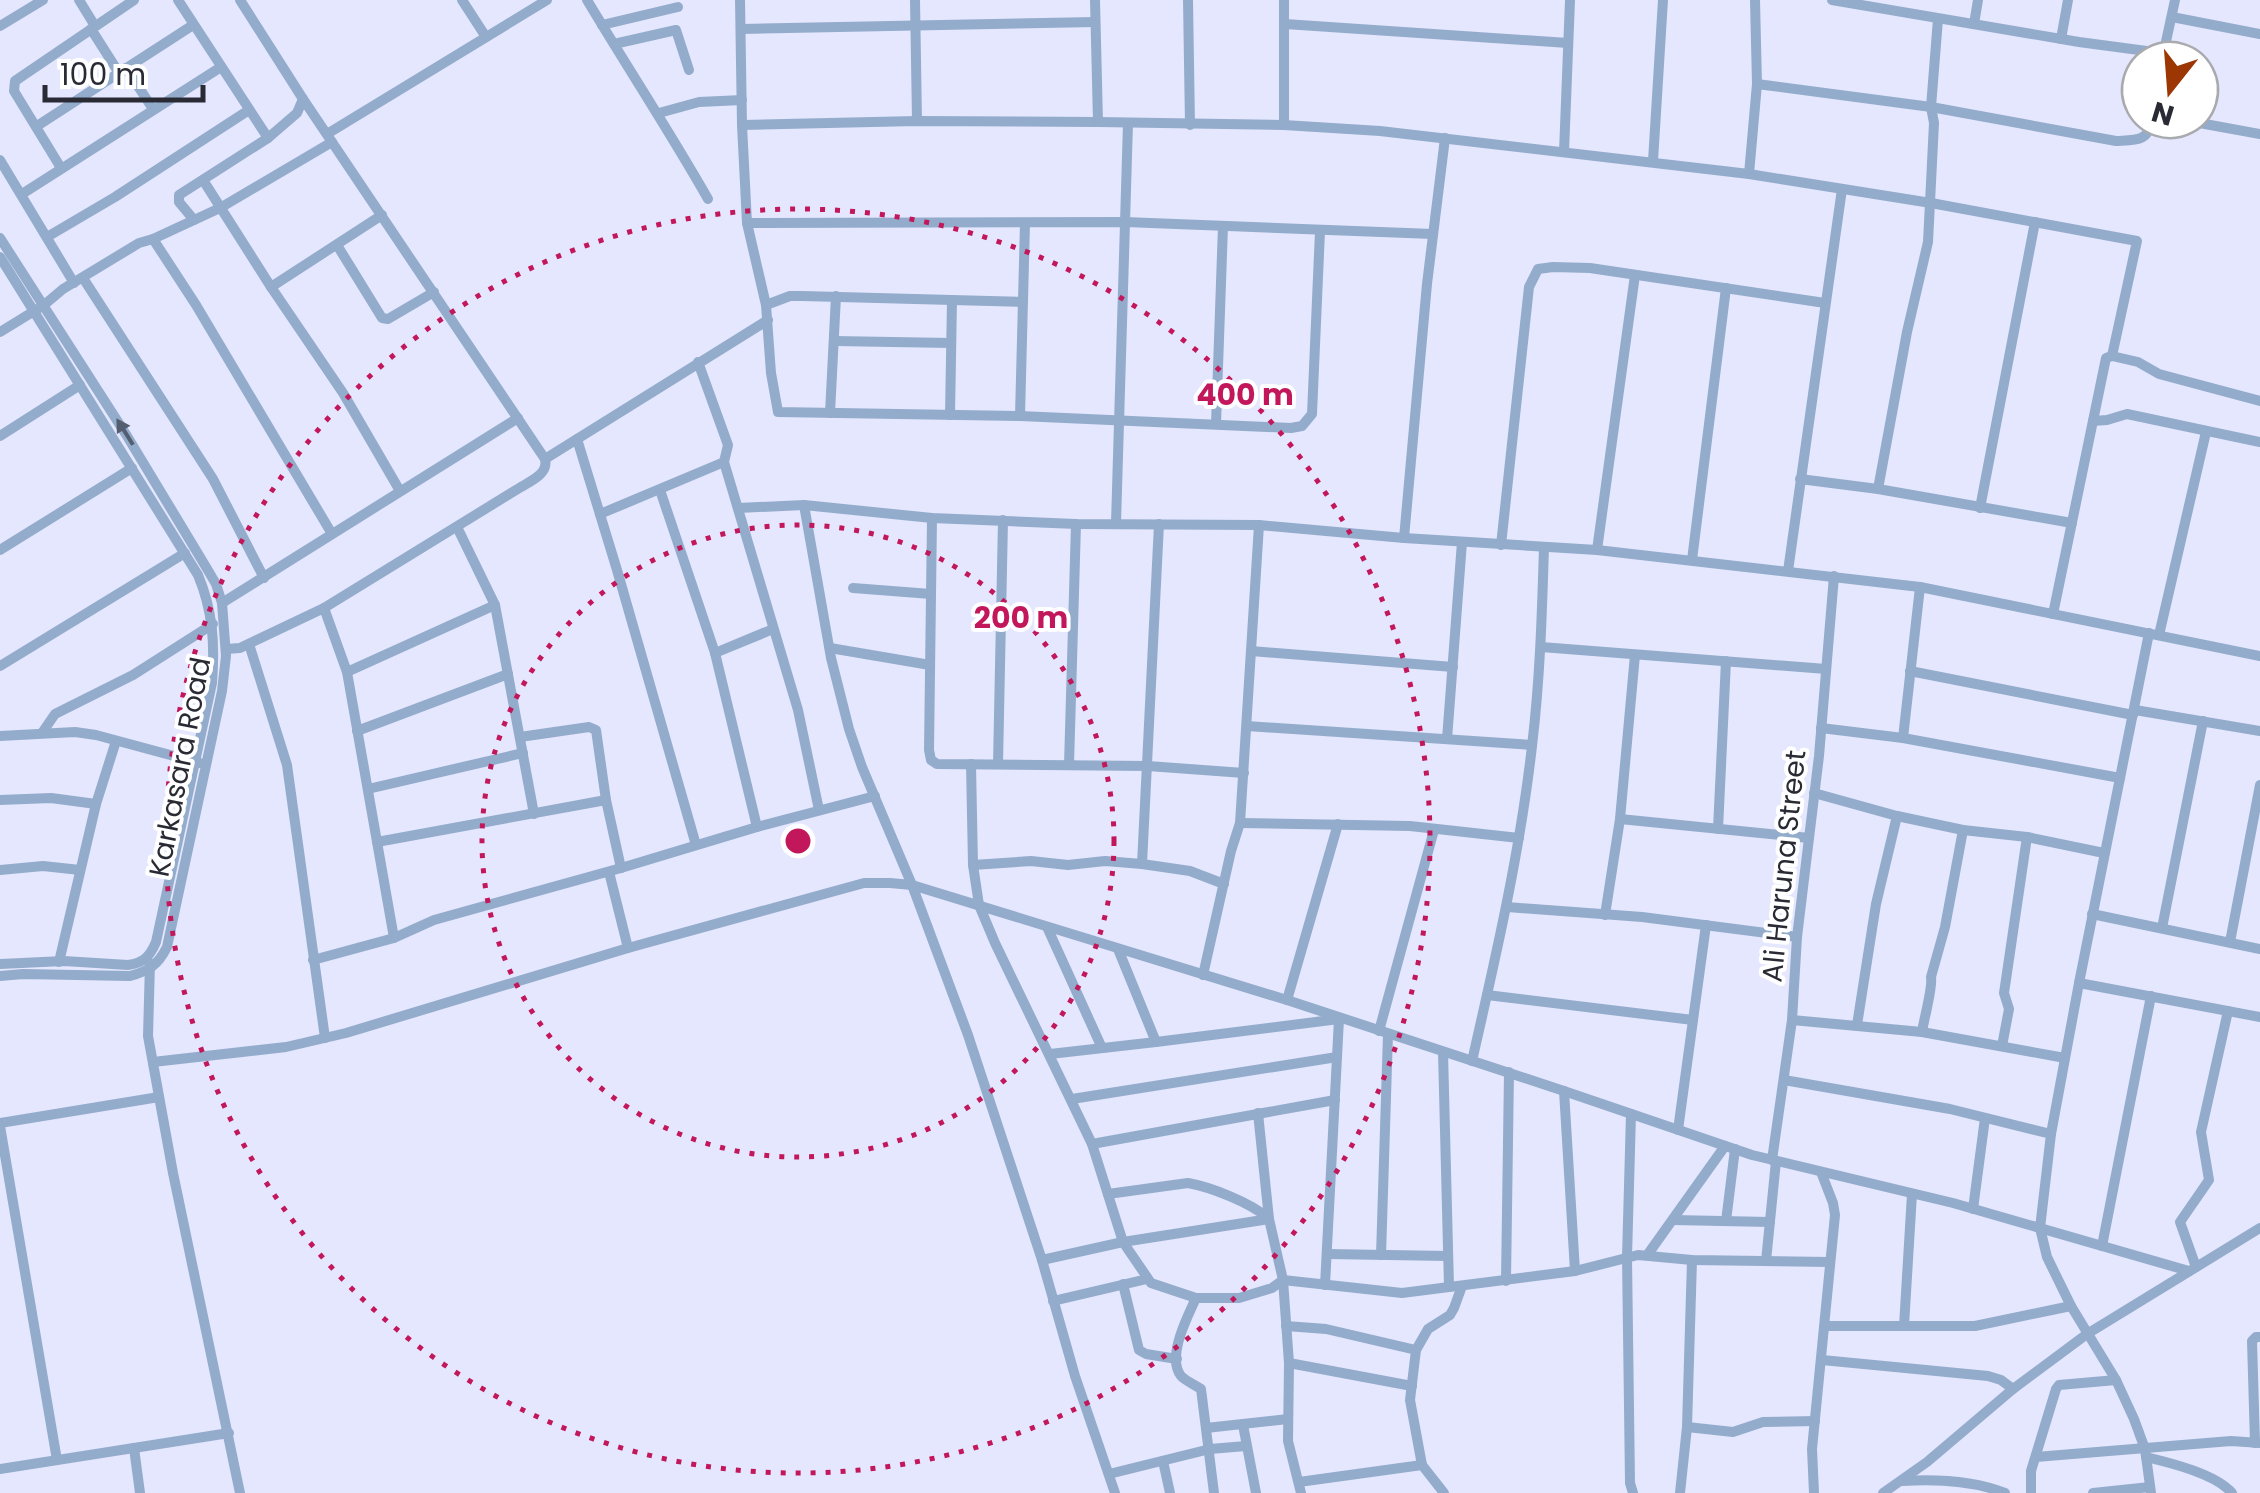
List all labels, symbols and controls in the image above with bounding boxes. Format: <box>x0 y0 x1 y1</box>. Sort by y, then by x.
scale bar <box>45 40 202 102</box>
north arrow <box>2120 40 2220 140</box>
text: 100 m <box>60 53 146 96</box>
text: N <box>2147 92 2179 135</box>
text: 400 m <box>1196 373 1294 416</box>
one-way arrow <box>117 418 134 446</box>
text: 200 m <box>974 596 1068 639</box>
street label: Karkasara Road <box>140 654 220 880</box>
street label: Ali Haruna Street <box>1752 748 1816 984</box>
centre of rings <box>780 823 816 859</box>

